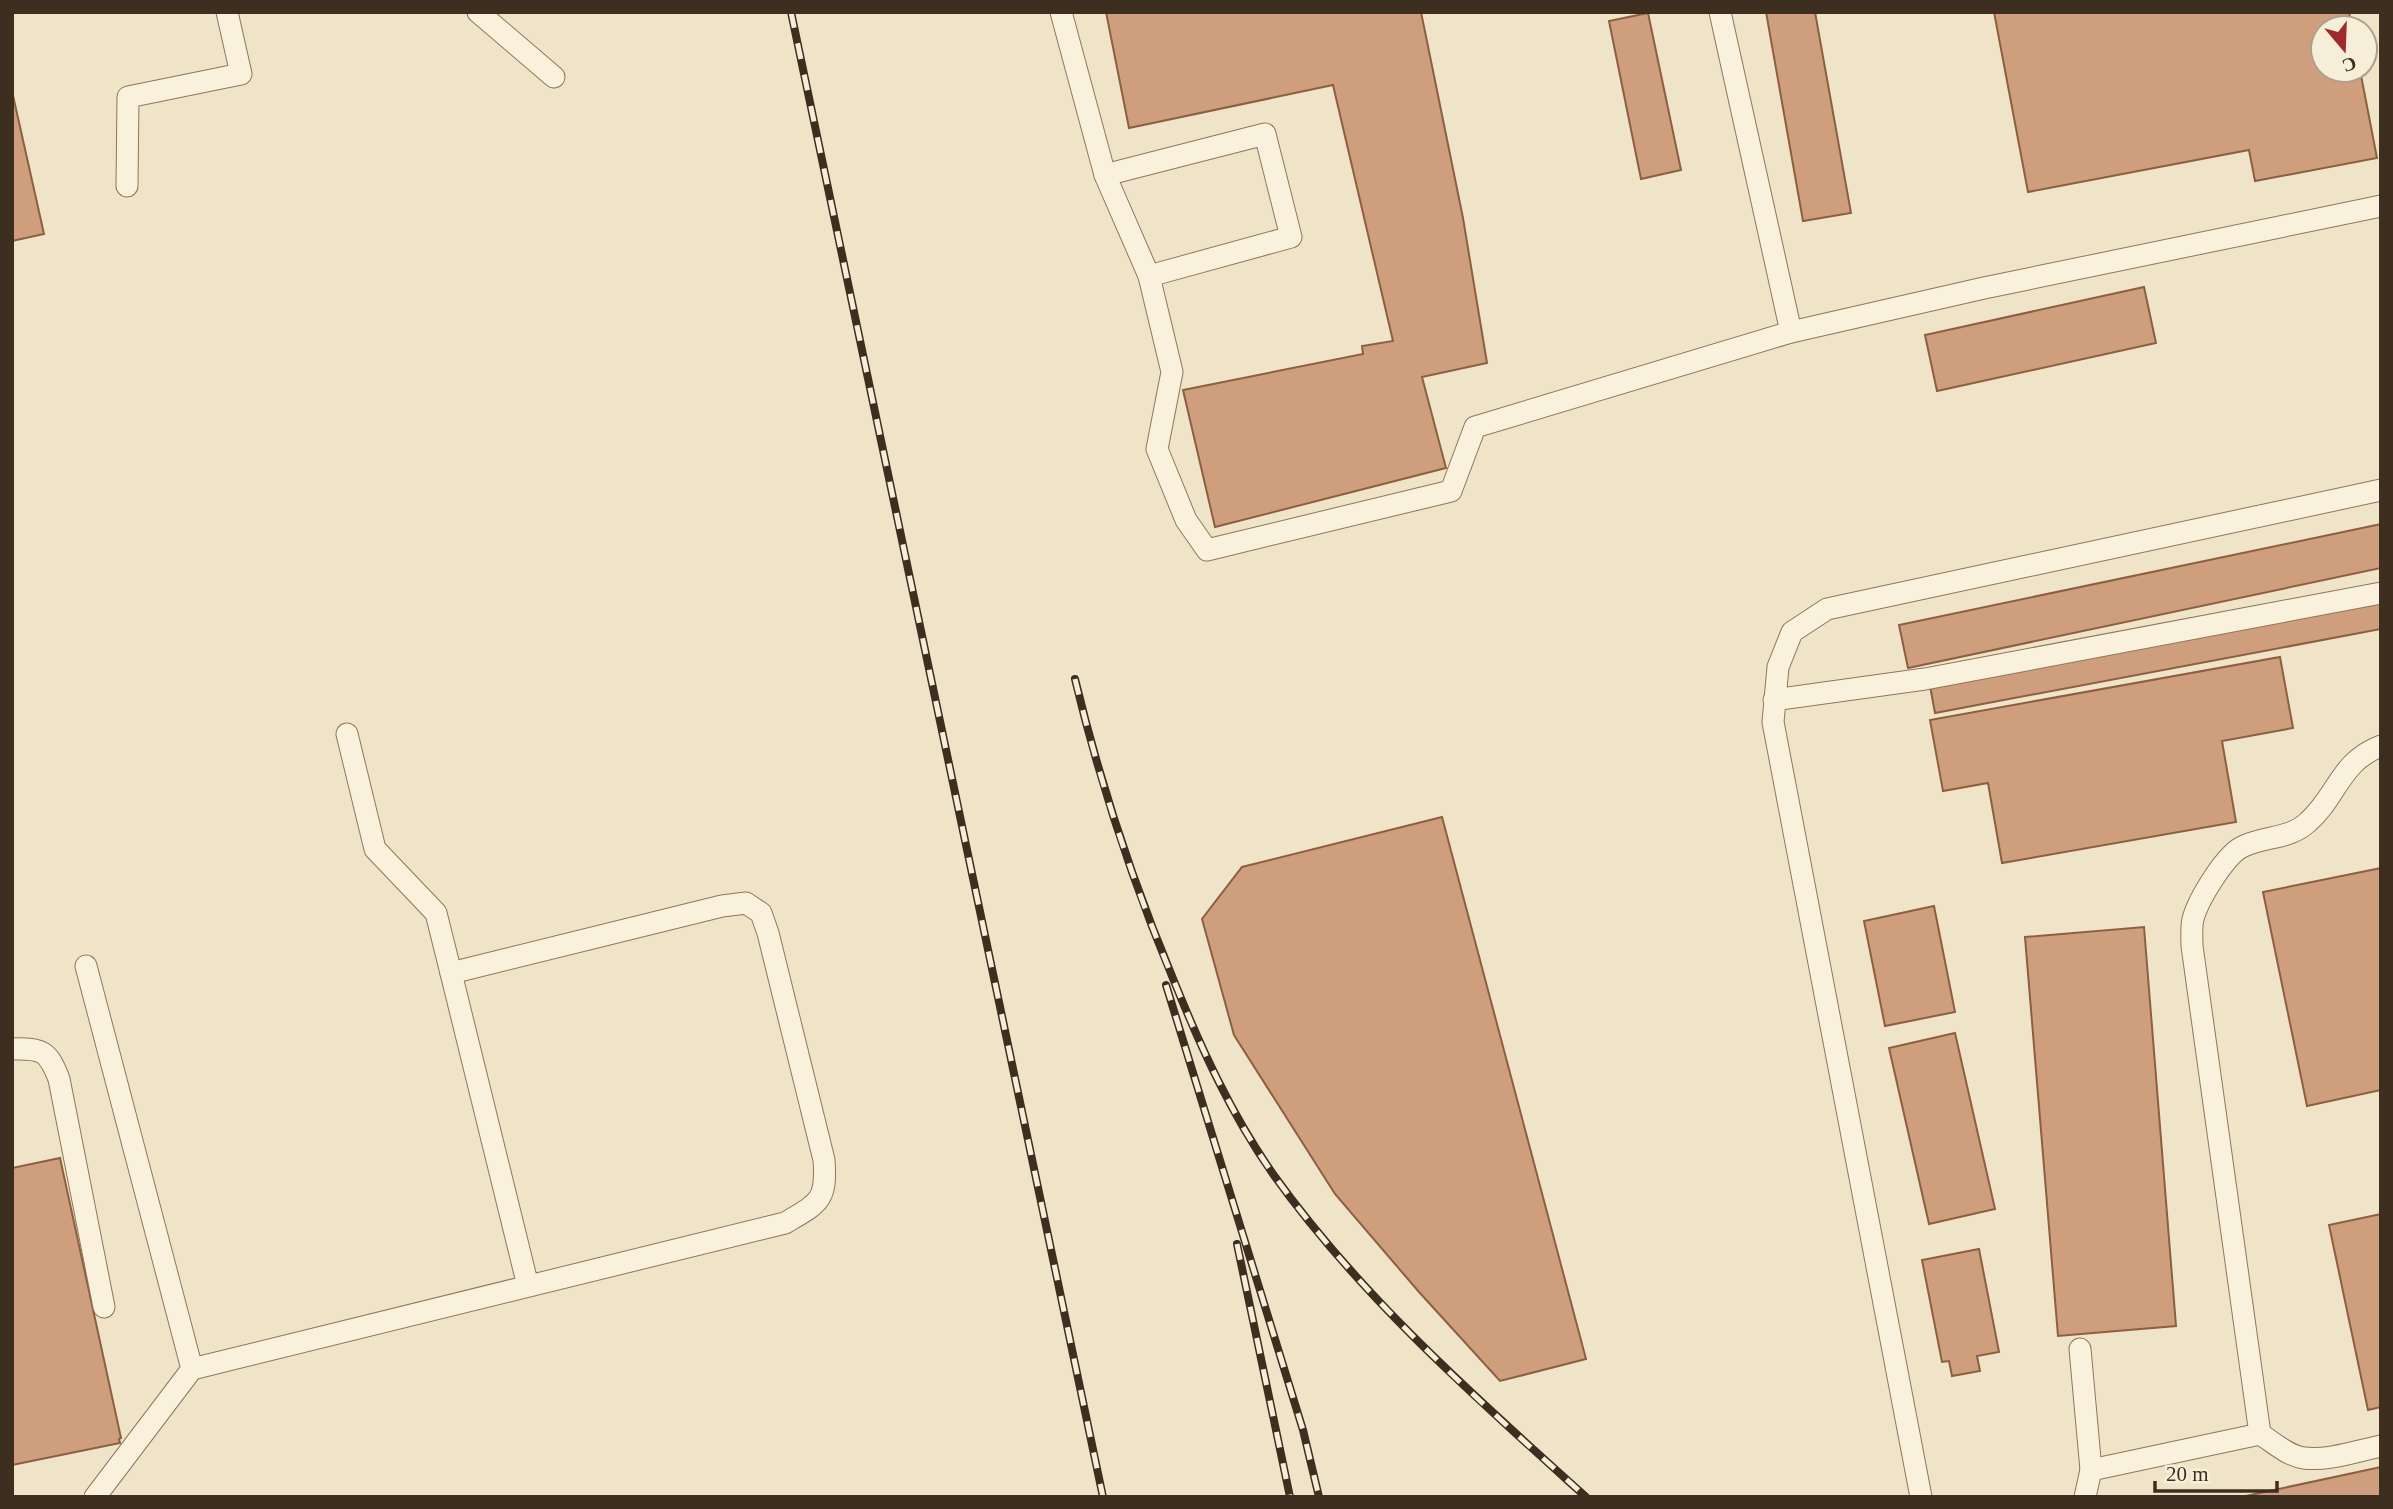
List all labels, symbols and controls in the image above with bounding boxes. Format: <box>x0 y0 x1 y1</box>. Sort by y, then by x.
north arrow <box>2309 14 2379 84</box>
text: С <box>2339 52 2359 77</box>
scale bar <box>2155 1450 2278 1494</box>
text: 20 m <box>2166 1462 2209 1486</box>

